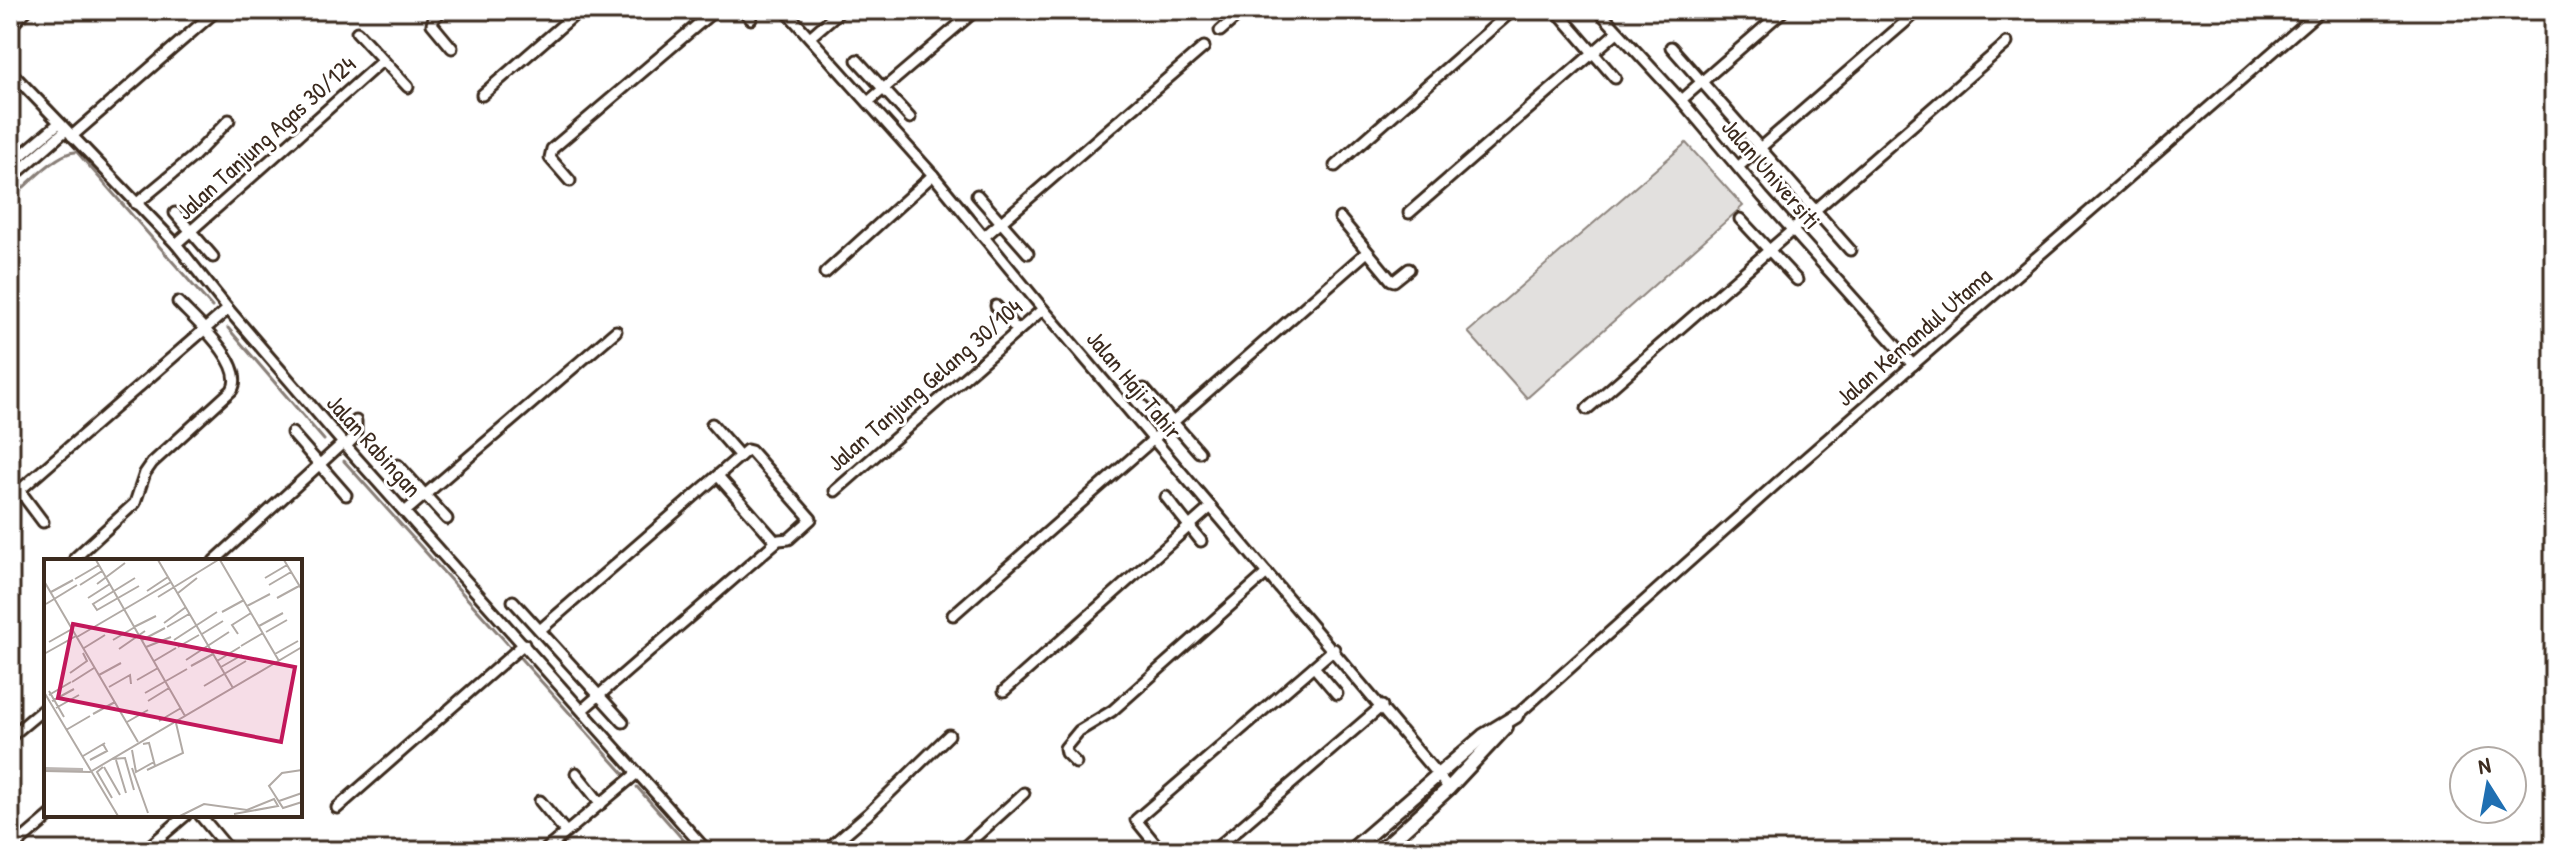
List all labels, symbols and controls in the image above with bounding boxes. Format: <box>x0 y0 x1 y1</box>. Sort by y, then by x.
street label: Jalan Tanjung Agas 30/124 <box>169 48 362 227</box>
street label: Jalan Universiti <box>1715 111 1829 235</box>
street label: Jalan Kemandul Utama <box>1829 260 1998 413</box>
street label: Jalan Tanjung Gelang 30/104 <box>820 291 1029 478</box>
street label: Jalan Haji Tahir <box>1080 323 1190 446</box>
street label: Jalan Rabingan <box>320 387 429 504</box>
inset map <box>44 559 302 817</box>
north arrow <box>2448 745 2528 825</box>
text: N <box>2476 749 2493 781</box>

